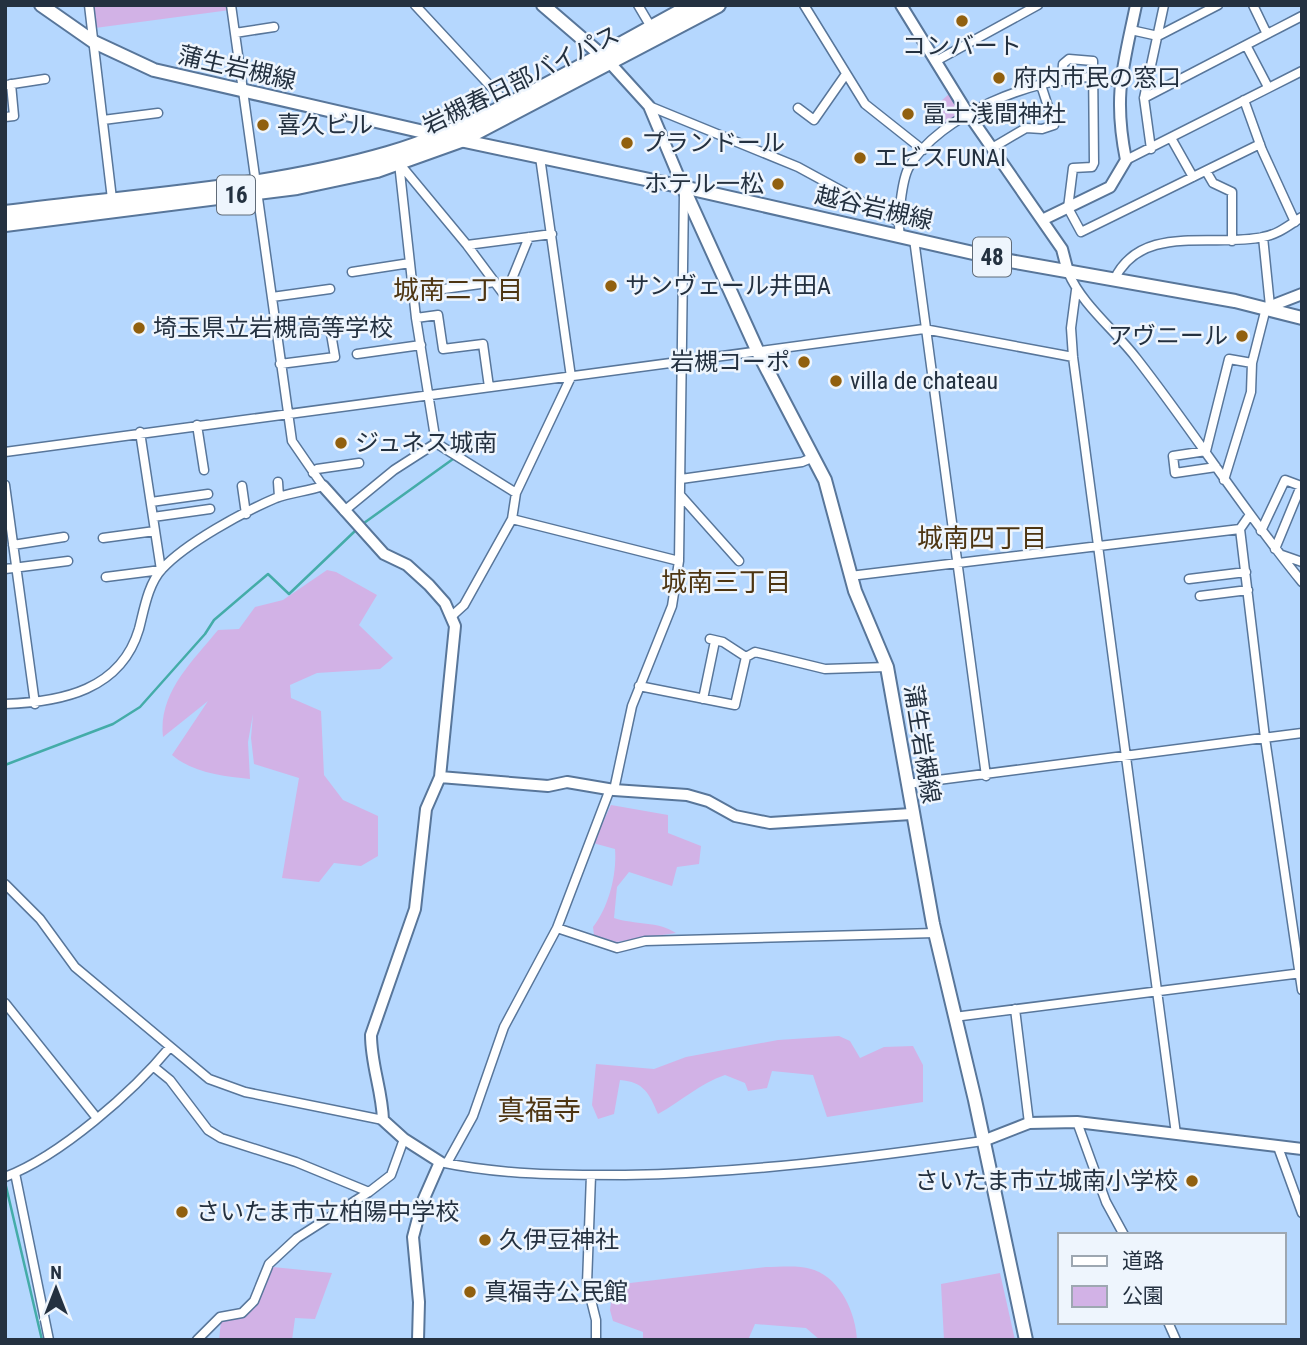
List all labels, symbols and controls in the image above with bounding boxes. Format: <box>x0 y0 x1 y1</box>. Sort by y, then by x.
marker: コンバート <box>954 13 970 29</box>
street label: 岩槻春日部バイパス <box>418 20 624 140</box>
place label: コンバート <box>902 32 1022 60</box>
street label: 蒲生岩槻線 <box>175 41 299 95</box>
place label: 府内市民の窓口 <box>1013 64 1181 92</box>
marker: 府内市民の窓口 <box>991 70 1007 86</box>
place label: 冨士浅間神社 <box>922 100 1066 128</box>
marker: 冨士浅間神社 <box>900 106 916 122</box>
place label: 喜久ビル <box>277 111 373 139</box>
marker: 喜久ビル <box>255 117 271 133</box>
place label: プランドール <box>641 129 785 157</box>
marker: プランドール <box>619 135 635 151</box>
place label: エビスFUNAI <box>874 144 1006 172</box>
marker: エビスFUNAI <box>852 150 868 166</box>
place label: ホテル一松 <box>644 170 764 198</box>
road number: 16 <box>217 176 255 214</box>
marker: ホテル一松 <box>770 176 786 192</box>
street label: 越谷岩槻線 <box>812 181 936 235</box>
road number: 48 <box>973 238 1011 276</box>
place label: サンヴェール井田A <box>625 272 831 300</box>
district label: 城南二丁目 <box>393 275 523 305</box>
marker: サンヴェール井田A <box>603 278 619 294</box>
place label: 埼玉県立岩槻高等学校 <box>153 314 393 342</box>
marker: 埼玉県立岩槻高等学校 <box>131 320 147 336</box>
place label: アヴニール <box>1108 322 1228 350</box>
marker: アヴニール <box>1234 328 1250 344</box>
place label: 岩槻コーポ <box>670 348 790 376</box>
marker: 岩槻コーポ <box>796 354 812 370</box>
place label: villa de chateau <box>850 367 998 395</box>
marker: villa de chateau <box>828 373 844 389</box>
place label: ジュネス城南 <box>355 429 497 457</box>
marker: ジュネス城南 <box>333 435 349 451</box>
district label: 城南四丁目 <box>917 523 1047 553</box>
district label: 城南三丁目 <box>661 567 791 597</box>
street label: 蒲生岩槻線 <box>899 683 945 805</box>
district label: 真福寺 <box>497 1094 581 1127</box>
place label: さいたま市立城南小学校 <box>915 1167 1178 1195</box>
marker: さいたま市立城南小学校 <box>1184 1173 1200 1189</box>
place label: さいたま市立柏陽中学校 <box>196 1198 459 1226</box>
marker: さいたま市立柏陽中学校 <box>174 1204 190 1220</box>
place label: 久伊豆神社 <box>499 1226 619 1254</box>
marker: 久伊豆神社 <box>477 1232 493 1248</box>
legend <box>1058 1233 1286 1324</box>
text: 道路 <box>1122 1249 1164 1273</box>
north arrow <box>21 1254 91 1324</box>
text: N <box>50 1261 62 1284</box>
place label: 真福寺公民館 <box>484 1278 628 1306</box>
marker: 真福寺公民館 <box>462 1284 478 1300</box>
text: 公園 <box>1122 1284 1164 1308</box>

